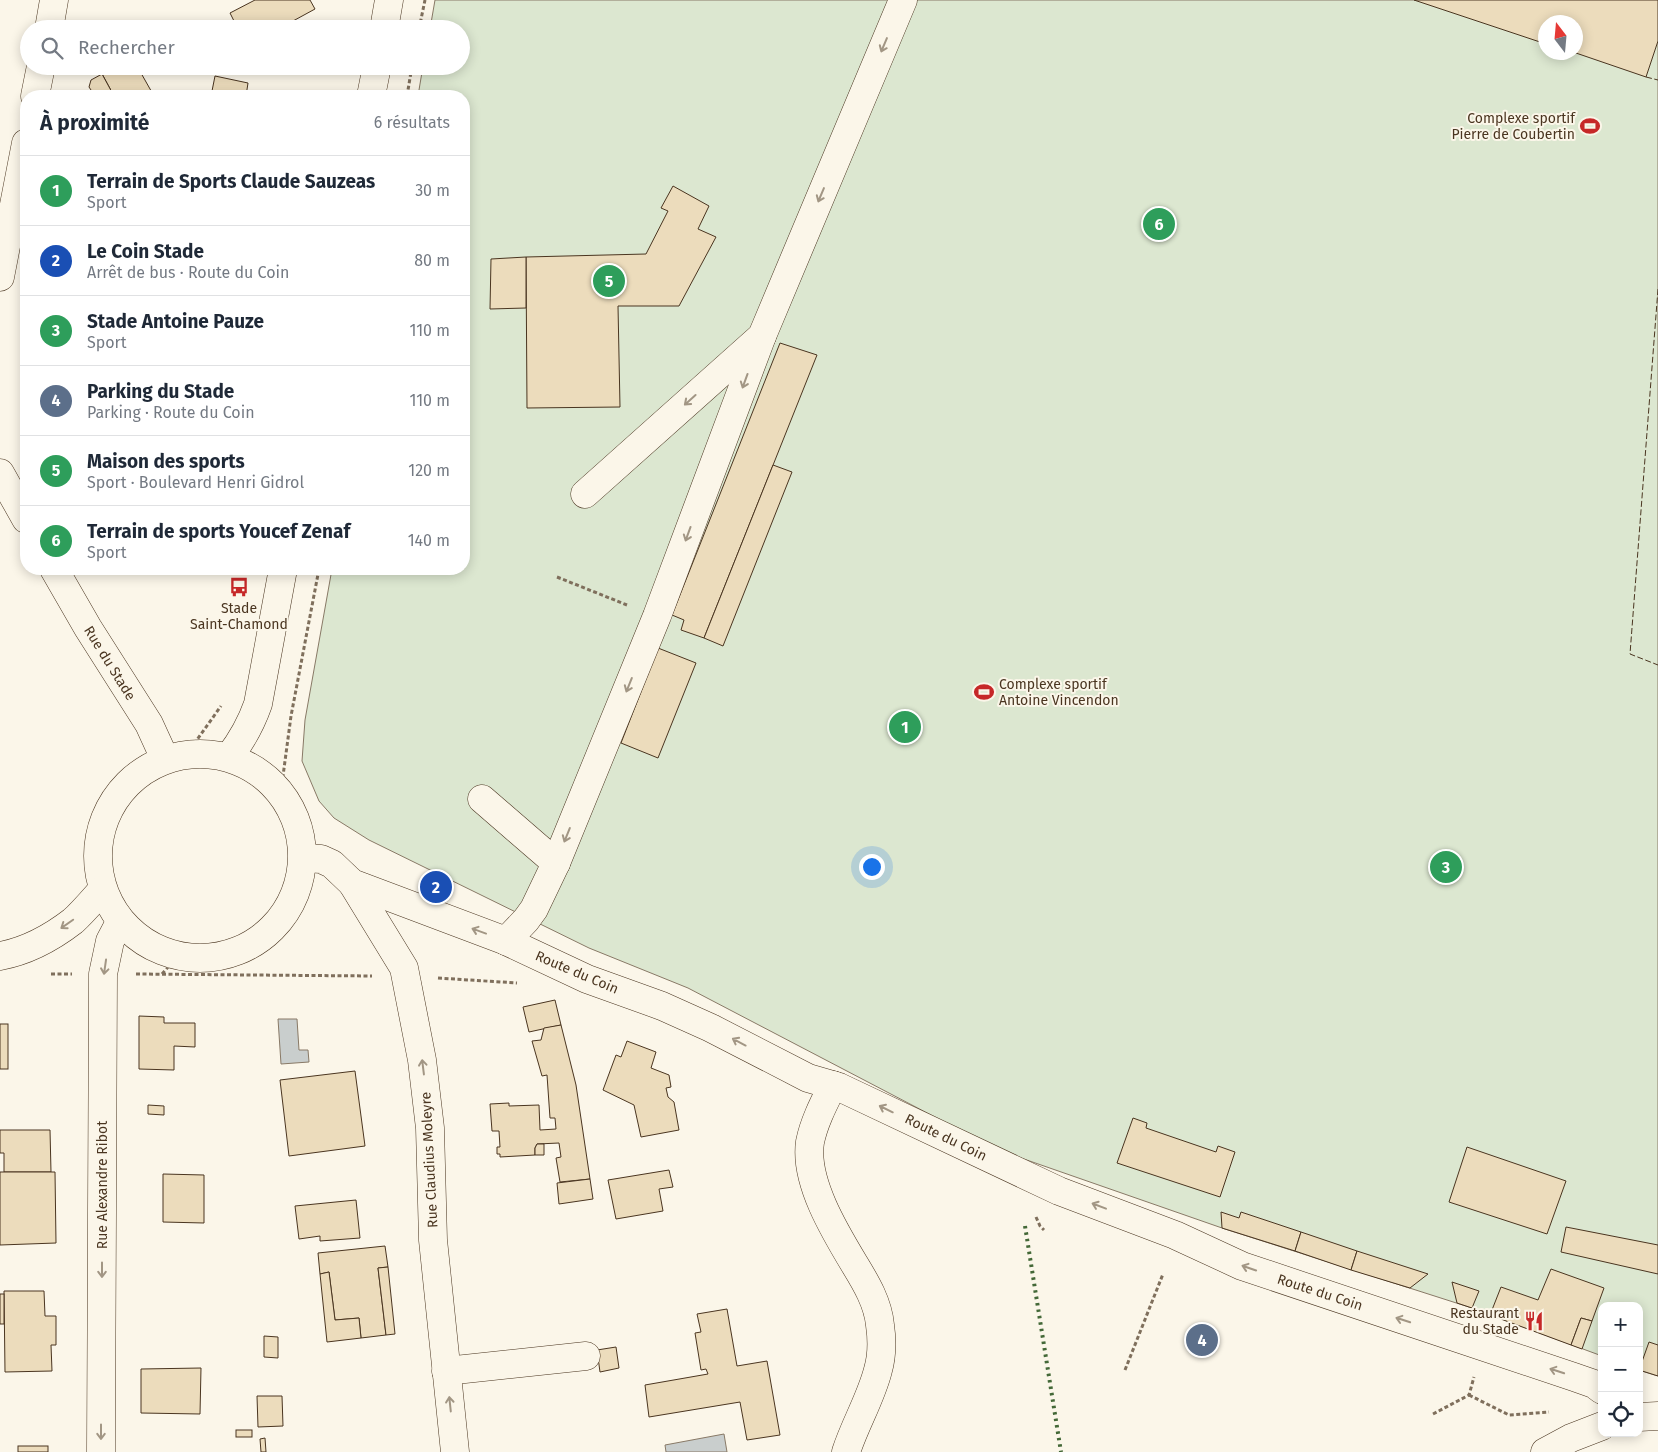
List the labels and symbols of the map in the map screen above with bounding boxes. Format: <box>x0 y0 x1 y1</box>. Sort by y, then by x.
north arrow <box>1538 15 1583 60</box>
one-way arrow <box>879 37 889 52</box>
place label: Complexe sportif Pierre de Coubertin <box>1451 110 1576 143</box>
sports icon: Complexe sportif Pierre de Coubertin <box>1579 115 1601 137</box>
one-way arrow <box>816 187 826 202</box>
pin: 6 <box>1143 205 1175 243</box>
pin: 5 <box>593 262 625 300</box>
one-way arrow <box>740 373 749 389</box>
one-way arrow <box>683 395 696 406</box>
one-way arrow <box>683 526 692 541</box>
bus stop icon: Stade Saint-Chamond <box>228 576 250 598</box>
place label: Stade Saint-Chamond <box>190 600 288 633</box>
street label: Rue du Stade <box>80 623 139 704</box>
place label: Complexe sportif Antoine Vincendon <box>999 676 1119 709</box>
one-way arrow <box>624 677 633 692</box>
sports icon: Complexe sportif Antoine Vincendon <box>973 681 995 703</box>
pin: 1 <box>889 708 921 746</box>
one-way arrow <box>562 827 572 842</box>
pin: 3 <box>1430 848 1462 886</box>
your location <box>859 854 885 880</box>
pin: 2 <box>420 868 452 906</box>
one-way arrow <box>61 919 75 929</box>
one-way arrow <box>471 926 487 935</box>
street label: Route du Coin <box>533 947 621 998</box>
one-way arrow <box>99 959 109 975</box>
one-way arrow <box>732 1037 747 1046</box>
one-way arrow <box>418 1060 428 1076</box>
street label: Rue Claudius Moleyre <box>417 1091 442 1229</box>
one-way arrow <box>879 1104 894 1113</box>
street label: Route du Coin <box>902 1110 989 1165</box>
street label: Rue Alexandre Ribot <box>94 1120 111 1249</box>
one-way arrow <box>1092 1201 1107 1211</box>
one-way arrow <box>97 1262 107 1278</box>
one-way arrow <box>1242 1263 1257 1272</box>
street label: Route du Coin <box>1275 1271 1365 1314</box>
place label: Restaurant du Stade <box>1450 1305 1520 1338</box>
restaurant icon: Restaurant du Stade <box>1523 1310 1545 1332</box>
one-way arrow <box>1395 1314 1411 1324</box>
pin: 4 <box>1186 1321 1218 1359</box>
one-way arrow <box>1550 1366 1566 1375</box>
one-way arrow <box>445 1396 455 1412</box>
one-way arrow <box>96 1424 106 1440</box>

